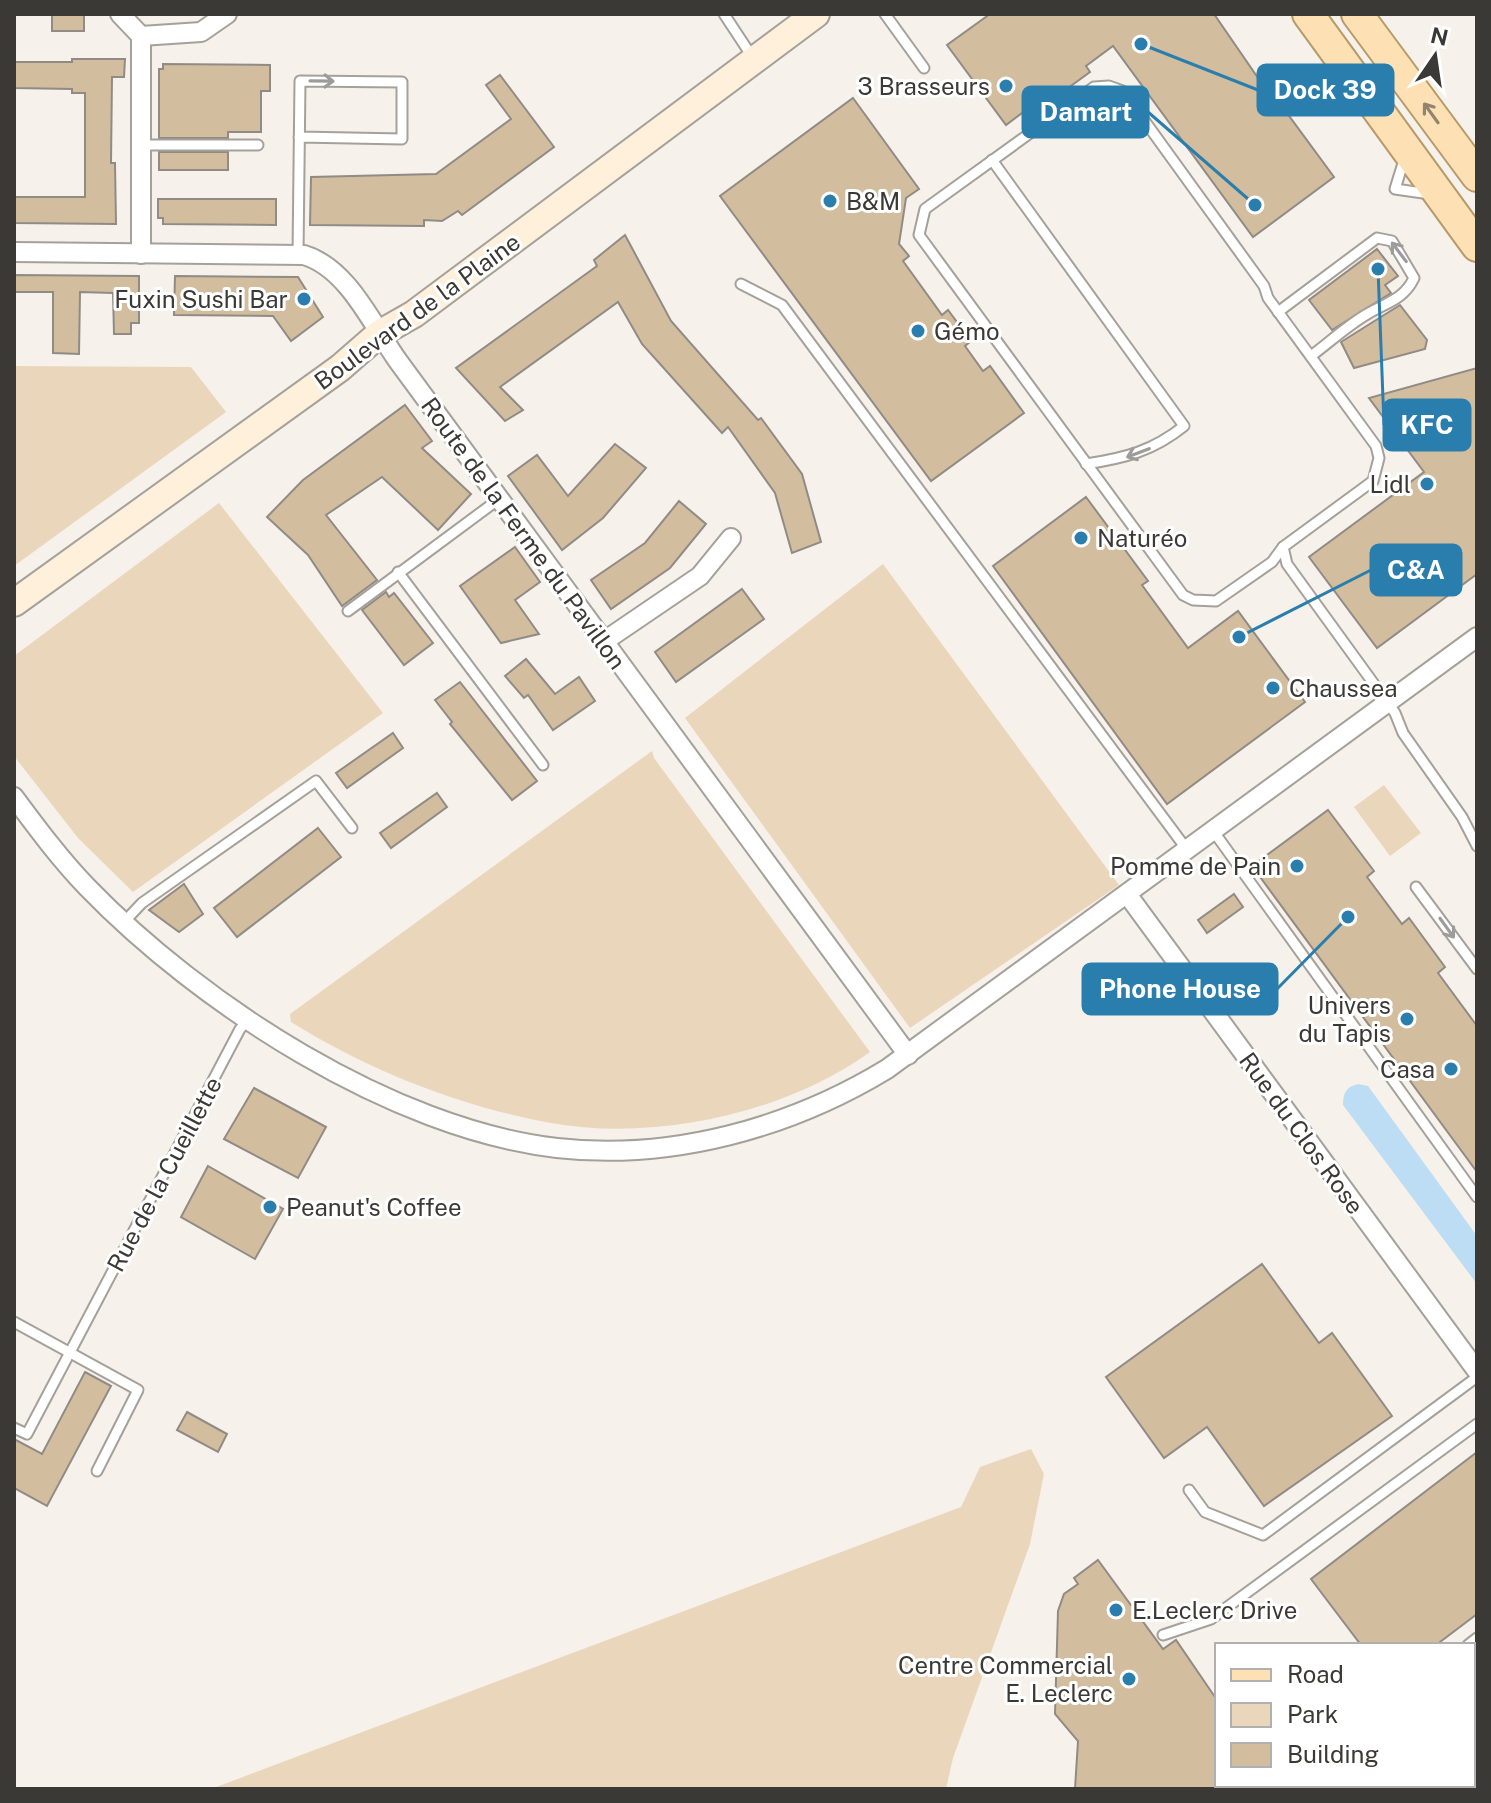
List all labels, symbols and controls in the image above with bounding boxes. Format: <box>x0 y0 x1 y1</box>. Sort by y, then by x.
north arrow <box>1395 16 1475 96</box>
text: N <box>1428 22 1451 51</box>
callout: Dock 39 <box>1258 65 1393 115</box>
place label: 3 Brasseurs <box>858 72 990 100</box>
one-way arrow <box>308 74 335 89</box>
text: Dock 39 <box>1273 74 1377 105</box>
marker: 3 Brasseurs <box>997 77 1015 95</box>
callout: Damart <box>1023 87 1148 137</box>
text: Damart <box>1040 96 1132 127</box>
one-way arrow <box>1423 103 1439 125</box>
place label: B&M <box>846 187 900 215</box>
marker: B&M <box>821 192 839 210</box>
street label: Boulevard de la Plaine <box>309 227 525 395</box>
one-way arrow <box>1391 241 1408 263</box>
place label: Fuxin Sushi Bar <box>114 285 288 313</box>
marker: Fuxin Sushi Bar <box>295 290 313 308</box>
place label: Gémo <box>934 317 1000 345</box>
marker: Gémo <box>909 322 927 340</box>
street label: Route de la Ferme du Pavillon <box>416 392 632 674</box>
callout: KFC <box>1384 400 1470 450</box>
text: KFC <box>1400 409 1454 440</box>
one-way arrow <box>1126 447 1151 462</box>
place label: Lidl <box>1369 470 1411 498</box>
marker: Lidl <box>1418 475 1436 493</box>
place label: Naturéo <box>1097 524 1187 552</box>
marker: Naturéo <box>1072 529 1090 547</box>
callout: C&A <box>1371 545 1461 595</box>
text: C&A <box>1387 554 1445 585</box>
place label: Chaussea <box>1289 674 1397 702</box>
marker: Chaussea <box>1264 679 1282 697</box>
place label: Pomme de Pain <box>1110 852 1281 880</box>
marker: Pomme de Pain <box>1288 857 1306 875</box>
one-way arrow <box>1438 917 1455 938</box>
callout: Phone House <box>1083 964 1277 1014</box>
text: Phone House <box>1099 973 1261 1004</box>
place label: Univers du Tapis <box>1298 991 1391 1047</box>
marker: Univers du Tapis <box>1398 1010 1416 1028</box>
street label: Rue du Clos Rose <box>1234 1047 1370 1219</box>
place label: Casa <box>1380 1055 1435 1083</box>
marker: Casa <box>1442 1060 1460 1078</box>
street label: Rue de la Cueillette <box>101 1072 227 1276</box>
place label: Peanut's Coffee <box>286 1193 461 1221</box>
marker: Peanut's Coffee <box>261 1198 279 1216</box>
place label: E.Leclerc Drive <box>1132 1596 1297 1624</box>
marker: E.Leclerc Drive <box>1107 1601 1125 1619</box>
legend <box>1215 1643 1475 1787</box>
place label: Centre Commercial E. Leclerc <box>898 1651 1113 1707</box>
text: Road <box>1287 1660 1344 1688</box>
marker: Centre Commercial E. Leclerc <box>1120 1670 1138 1688</box>
text: Park <box>1287 1700 1338 1728</box>
text: Building <box>1287 1740 1379 1768</box>

